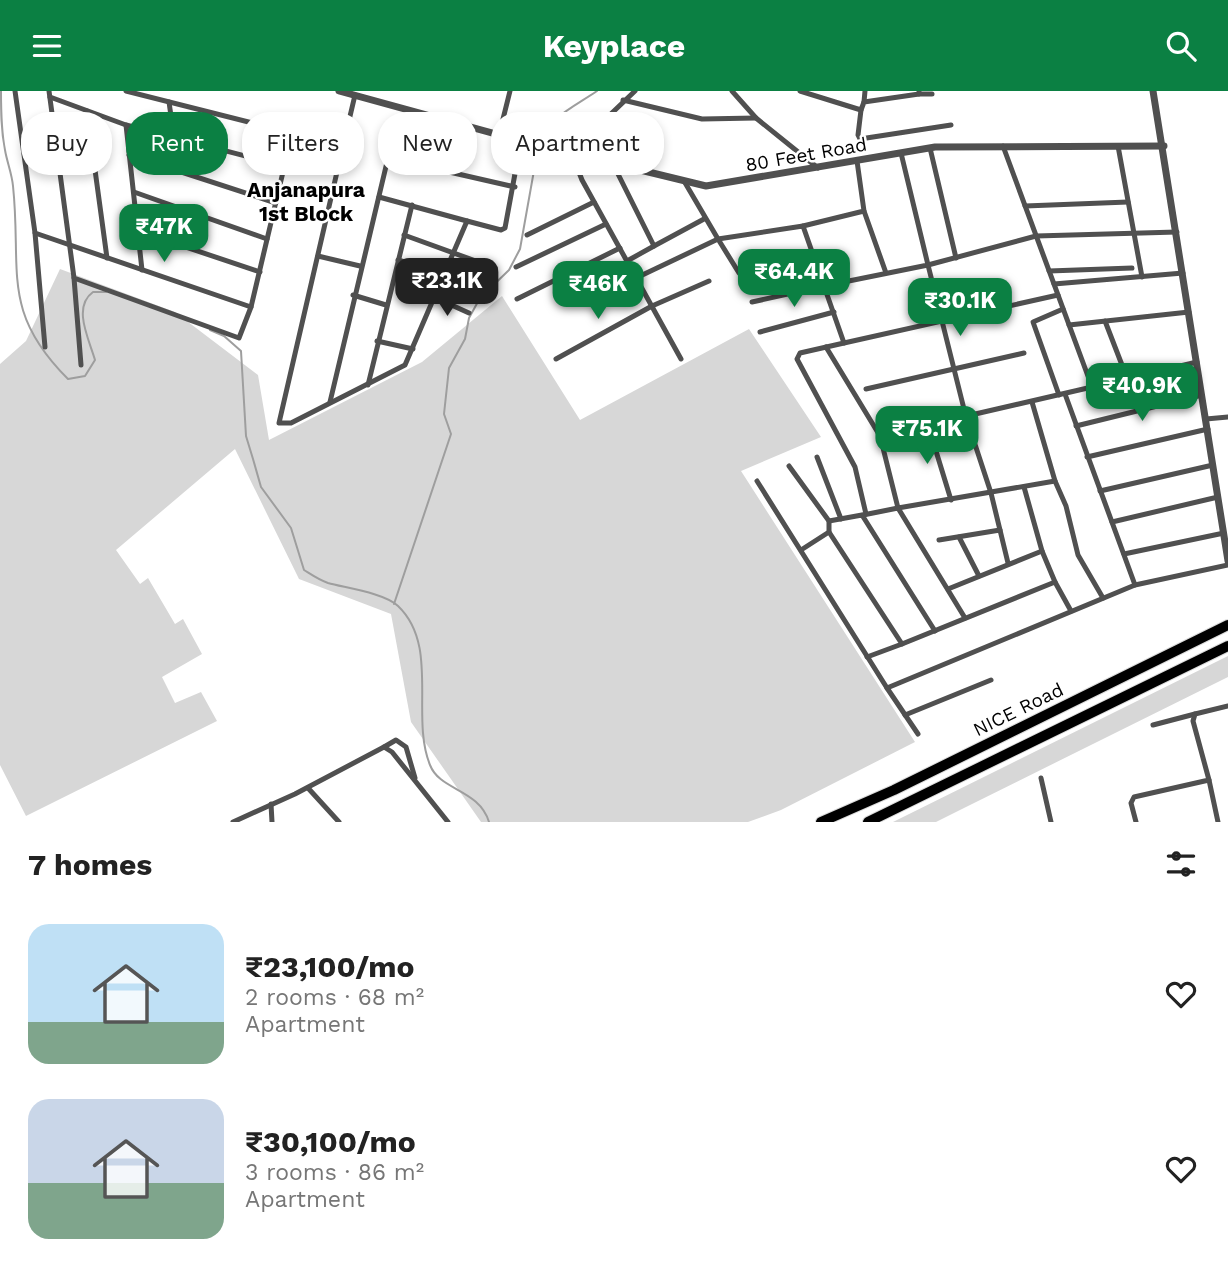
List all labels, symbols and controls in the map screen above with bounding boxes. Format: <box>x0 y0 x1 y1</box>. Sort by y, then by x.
icon: menu <box>28 27 66 65</box>
text: Keyplace <box>543 27 685 65</box>
icon: search <box>1162 27 1200 65</box>
chip: Buy <box>21 112 112 175</box>
chip: Rent <box>126 112 228 175</box>
chip: Filters <box>242 112 364 175</box>
chip: New <box>378 112 477 175</box>
chip: Apartment <box>491 112 664 175</box>
street label: 80 Feet Road <box>744 132 869 176</box>
district label: Anjanapura 1st Block <box>247 177 366 226</box>
pin: ₹47K <box>123 205 205 264</box>
text: ₹47K <box>135 213 193 240</box>
pin: ₹64.4K <box>737 249 851 309</box>
text: ₹64.4K <box>754 258 834 285</box>
pin: ₹23.1K <box>390 259 504 318</box>
pin: ₹46K <box>557 261 639 321</box>
text: ₹23.1K <box>411 267 483 294</box>
text: ₹46K <box>569 270 627 297</box>
pin: ₹30.1K <box>903 279 1017 338</box>
text: ₹30.1K <box>924 287 996 314</box>
pin: ₹40.9K <box>1085 363 1199 423</box>
text: ₹40.9K <box>1102 372 1182 399</box>
pin: ₹75.1K <box>870 407 984 466</box>
text: ₹75.1K <box>891 415 963 442</box>
street label: NICE Road <box>969 678 1067 741</box>
icon: filters <box>1162 845 1200 883</box>
text: 7 homes <box>28 847 152 882</box>
text: ₹23,100/mo <box>245 949 414 984</box>
icon: home <box>84 952 168 1036</box>
icon: heart <box>1162 975 1200 1013</box>
text: 2 rooms · 68 m² <box>245 984 424 1011</box>
text: Apartment <box>245 1011 365 1038</box>
text: ₹30,100/mo <box>245 1124 416 1159</box>
icon: home <box>84 1127 168 1211</box>
icon: heart <box>1162 1150 1200 1188</box>
text: 3 rooms · 86 m² <box>245 1159 424 1186</box>
text: Apartment <box>245 1186 365 1213</box>

